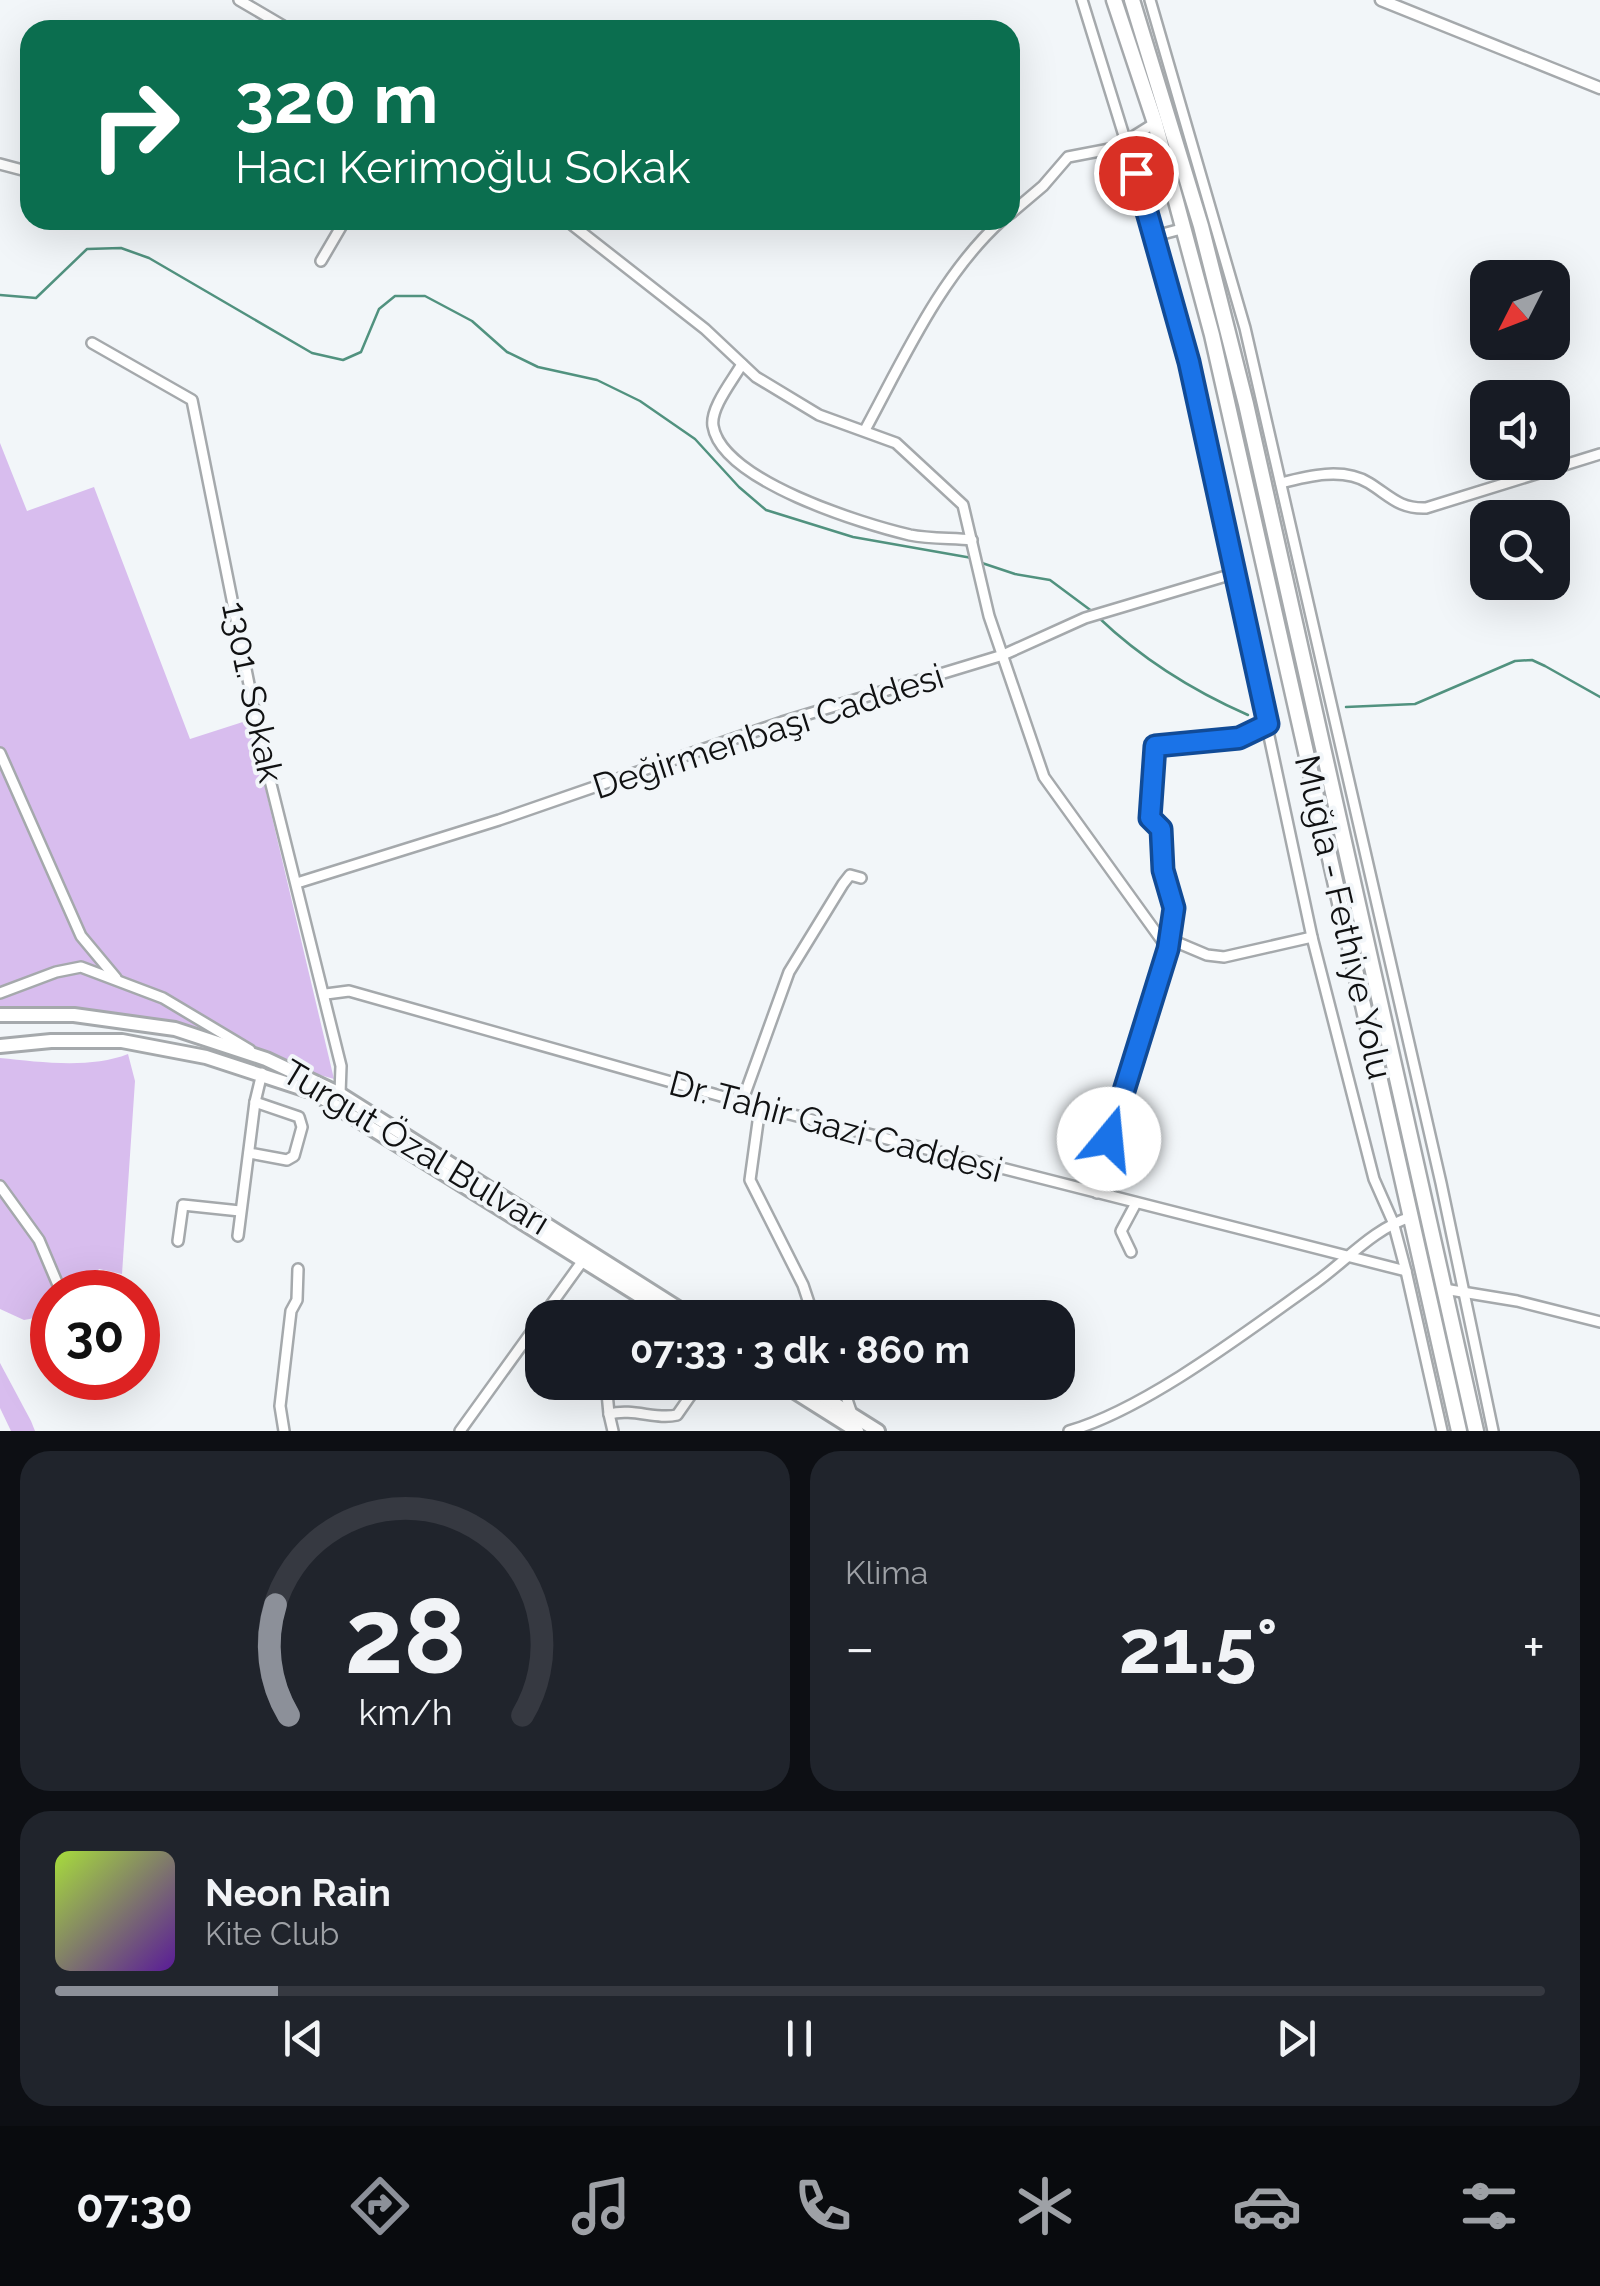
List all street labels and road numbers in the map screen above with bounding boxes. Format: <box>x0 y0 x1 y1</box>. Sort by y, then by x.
street label: 1301. Sokak <box>214 598 292 787</box>
street label: Değirmenbaşı Caddesi <box>588 655 948 807</box>
street label: Muğla - Fethiye Yolu <box>1287 751 1401 1083</box>
street label: Turgut Özal Bulvarı <box>275 1051 557 1243</box>
street label: Dr. Tahir Gazi Caddesi <box>665 1062 1007 1190</box>

